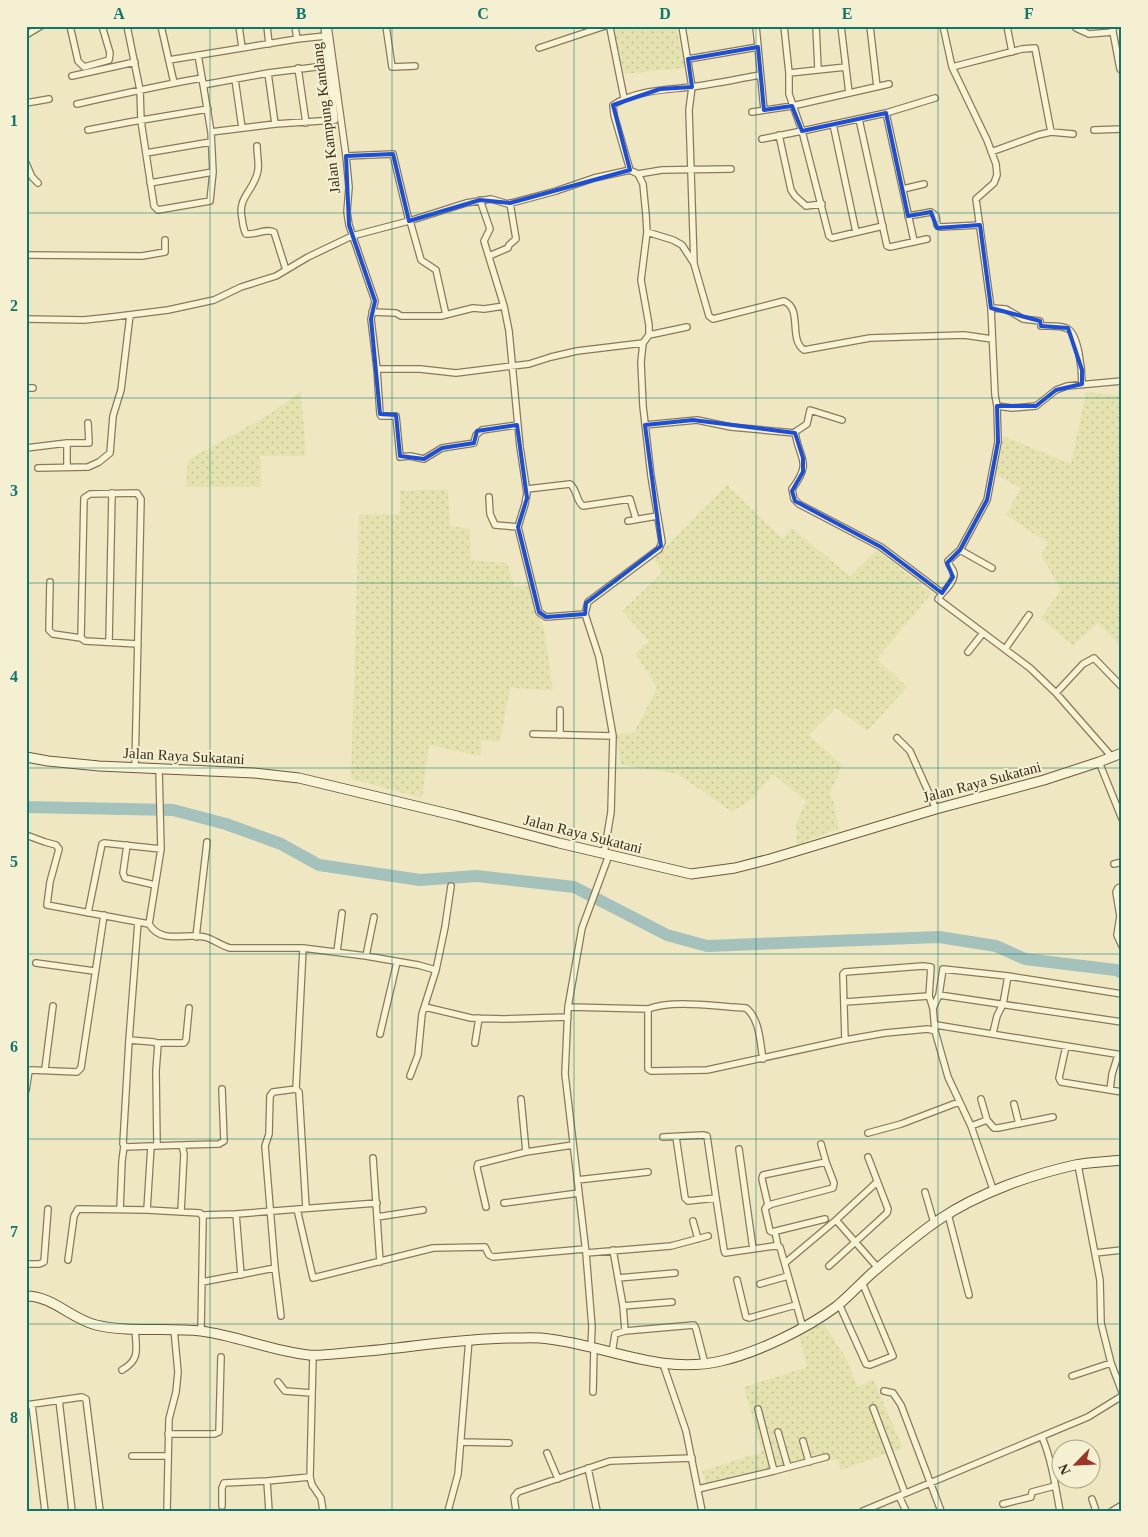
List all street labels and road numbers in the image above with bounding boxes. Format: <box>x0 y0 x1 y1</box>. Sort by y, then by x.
street label: Jalan Kampung Kandang <box>309 41 343 194</box>
street label: Jalan Raya Sukatani <box>123 745 245 767</box>
street label: Jalan Raya Sukatani <box>921 759 1043 805</box>
street label: Jalan Raya Sukatani <box>522 812 644 856</box>

